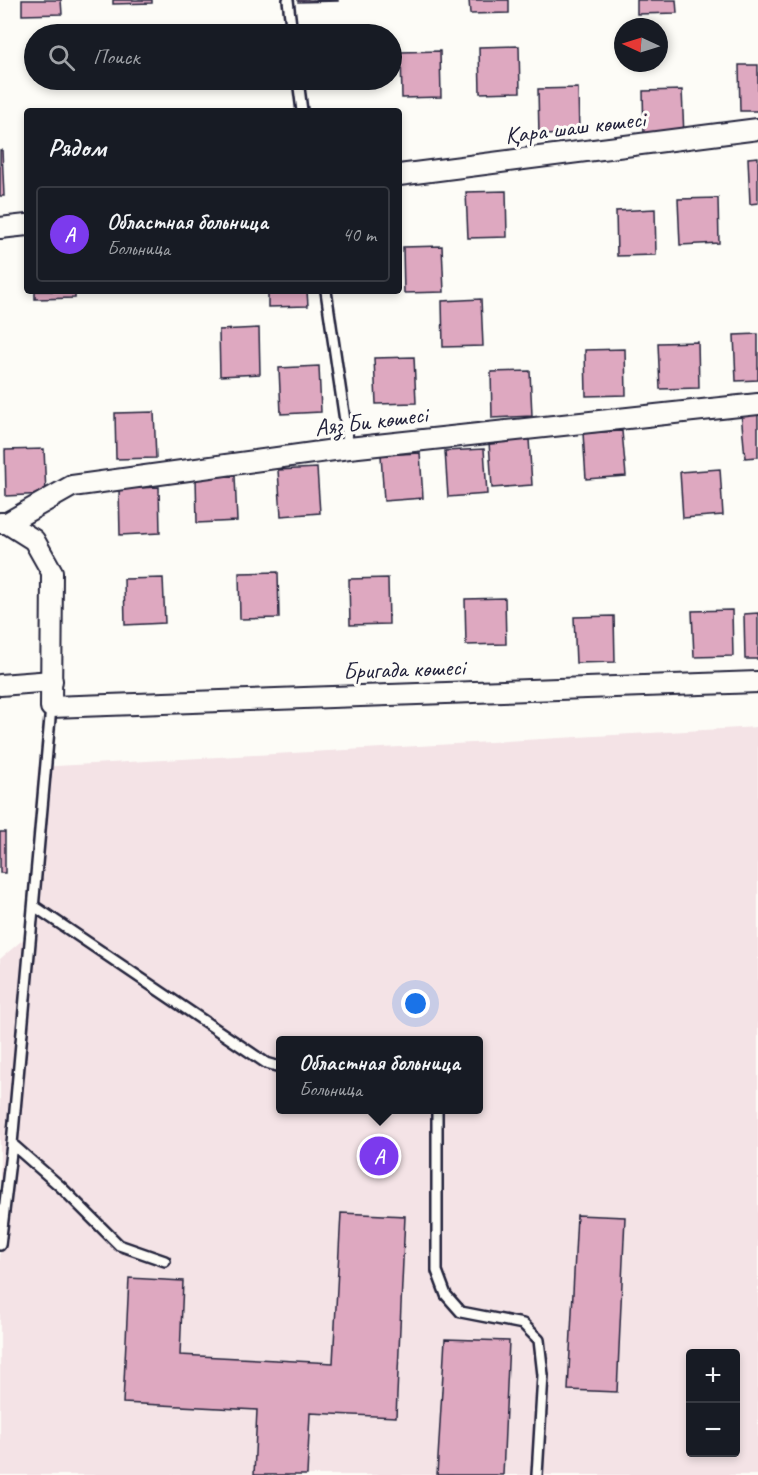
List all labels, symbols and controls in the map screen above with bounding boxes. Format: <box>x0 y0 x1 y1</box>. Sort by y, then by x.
north arrow <box>614 18 668 72</box>
search box <box>24 24 402 90</box>
icon: search <box>45 41 78 74</box>
text: Поиск <box>93 43 139 71</box>
street label: Қара шаш көшесі <box>503 103 649 150</box>
text: Рядом <box>48 131 106 164</box>
text: Областная больница <box>107 208 268 236</box>
text: A <box>64 222 75 247</box>
text: 40 m <box>342 222 376 247</box>
text: Больница <box>107 236 170 261</box>
street label: Аяз Би көшесі <box>313 399 432 444</box>
street label: Бригада көшесі <box>343 652 468 686</box>
your location <box>401 989 430 1018</box>
popup <box>276 1036 483 1114</box>
text: Областная больница <box>299 1049 460 1077</box>
text: Больница <box>299 1077 362 1102</box>
pin: A <box>360 1134 398 1178</box>
map controls <box>686 1349 740 1457</box>
button: + <box>686 1349 740 1403</box>
button: − <box>686 1403 740 1457</box>

